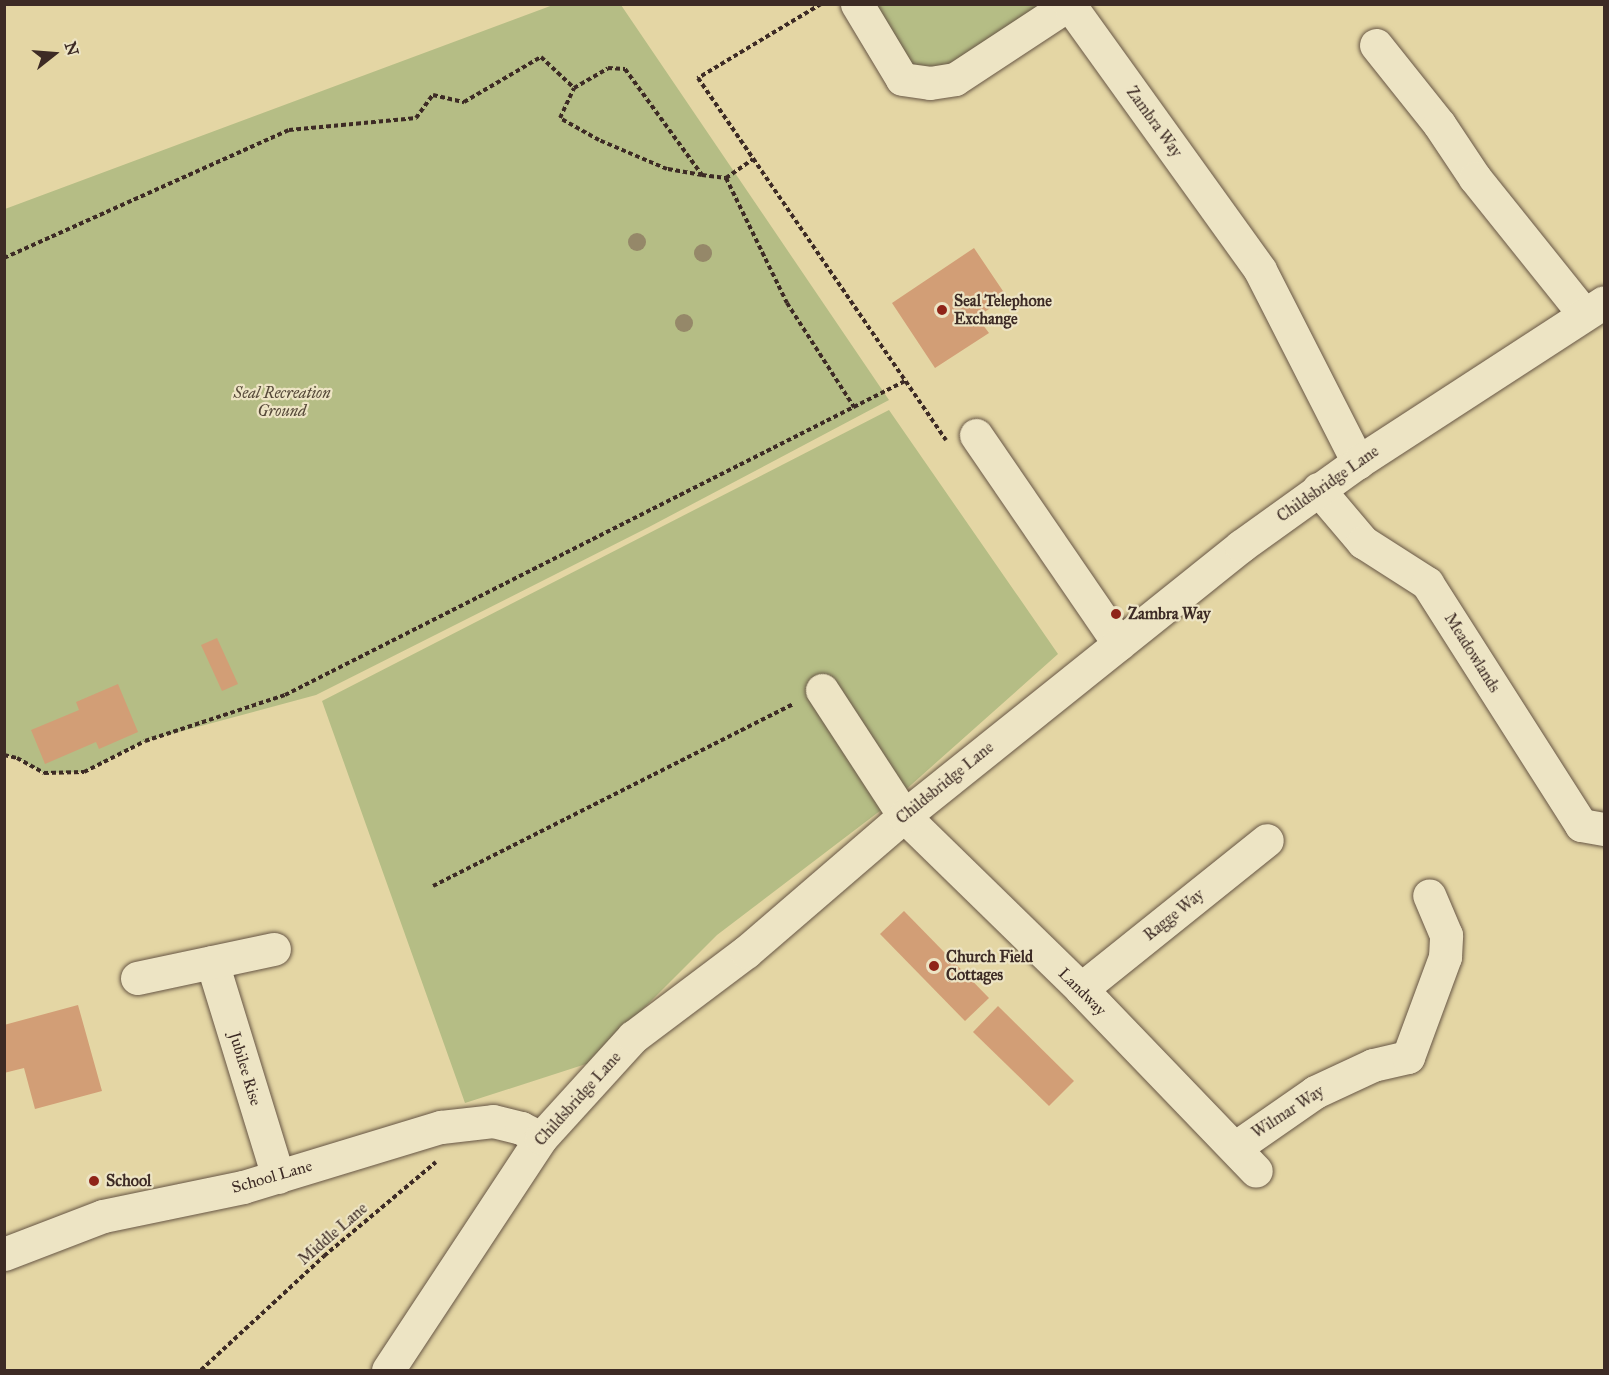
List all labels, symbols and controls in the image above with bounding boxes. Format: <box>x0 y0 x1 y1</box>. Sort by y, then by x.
north arrow <box>24 24 84 84</box>
text: N <box>61 39 83 58</box>
street label: Zambra Way <box>1122 83 1186 161</box>
place label: Seal Telephone Exchange <box>954 291 1052 329</box>
marker: Seal Telephone Exchange <box>935 303 949 317</box>
park label: Seal Recreation Ground <box>234 383 330 421</box>
street label: Childsbridge Lane <box>1273 442 1383 526</box>
place label: Zambra Way <box>1128 604 1210 624</box>
marker: Zambra Way <box>1109 607 1123 621</box>
street label: Meadowlands <box>1440 610 1504 696</box>
street label: Childsbridge Lane <box>892 738 998 828</box>
street label: Ragge Way <box>1140 885 1208 945</box>
place label: Church Field Cottages <box>946 947 1033 985</box>
marker: Church Field Cottages <box>927 959 941 973</box>
street label: Landway <box>1054 964 1110 1020</box>
street label: Jubilee Rise <box>225 1030 265 1108</box>
street label: Childsbridge Lane <box>531 1048 625 1150</box>
street label: Wilmar Way <box>1248 1082 1328 1142</box>
street label: School Lane <box>230 1156 314 1198</box>
place label: School <box>106 1171 151 1191</box>
marker: School <box>87 1174 101 1188</box>
street label: Middle Lane <box>295 1199 371 1269</box>

